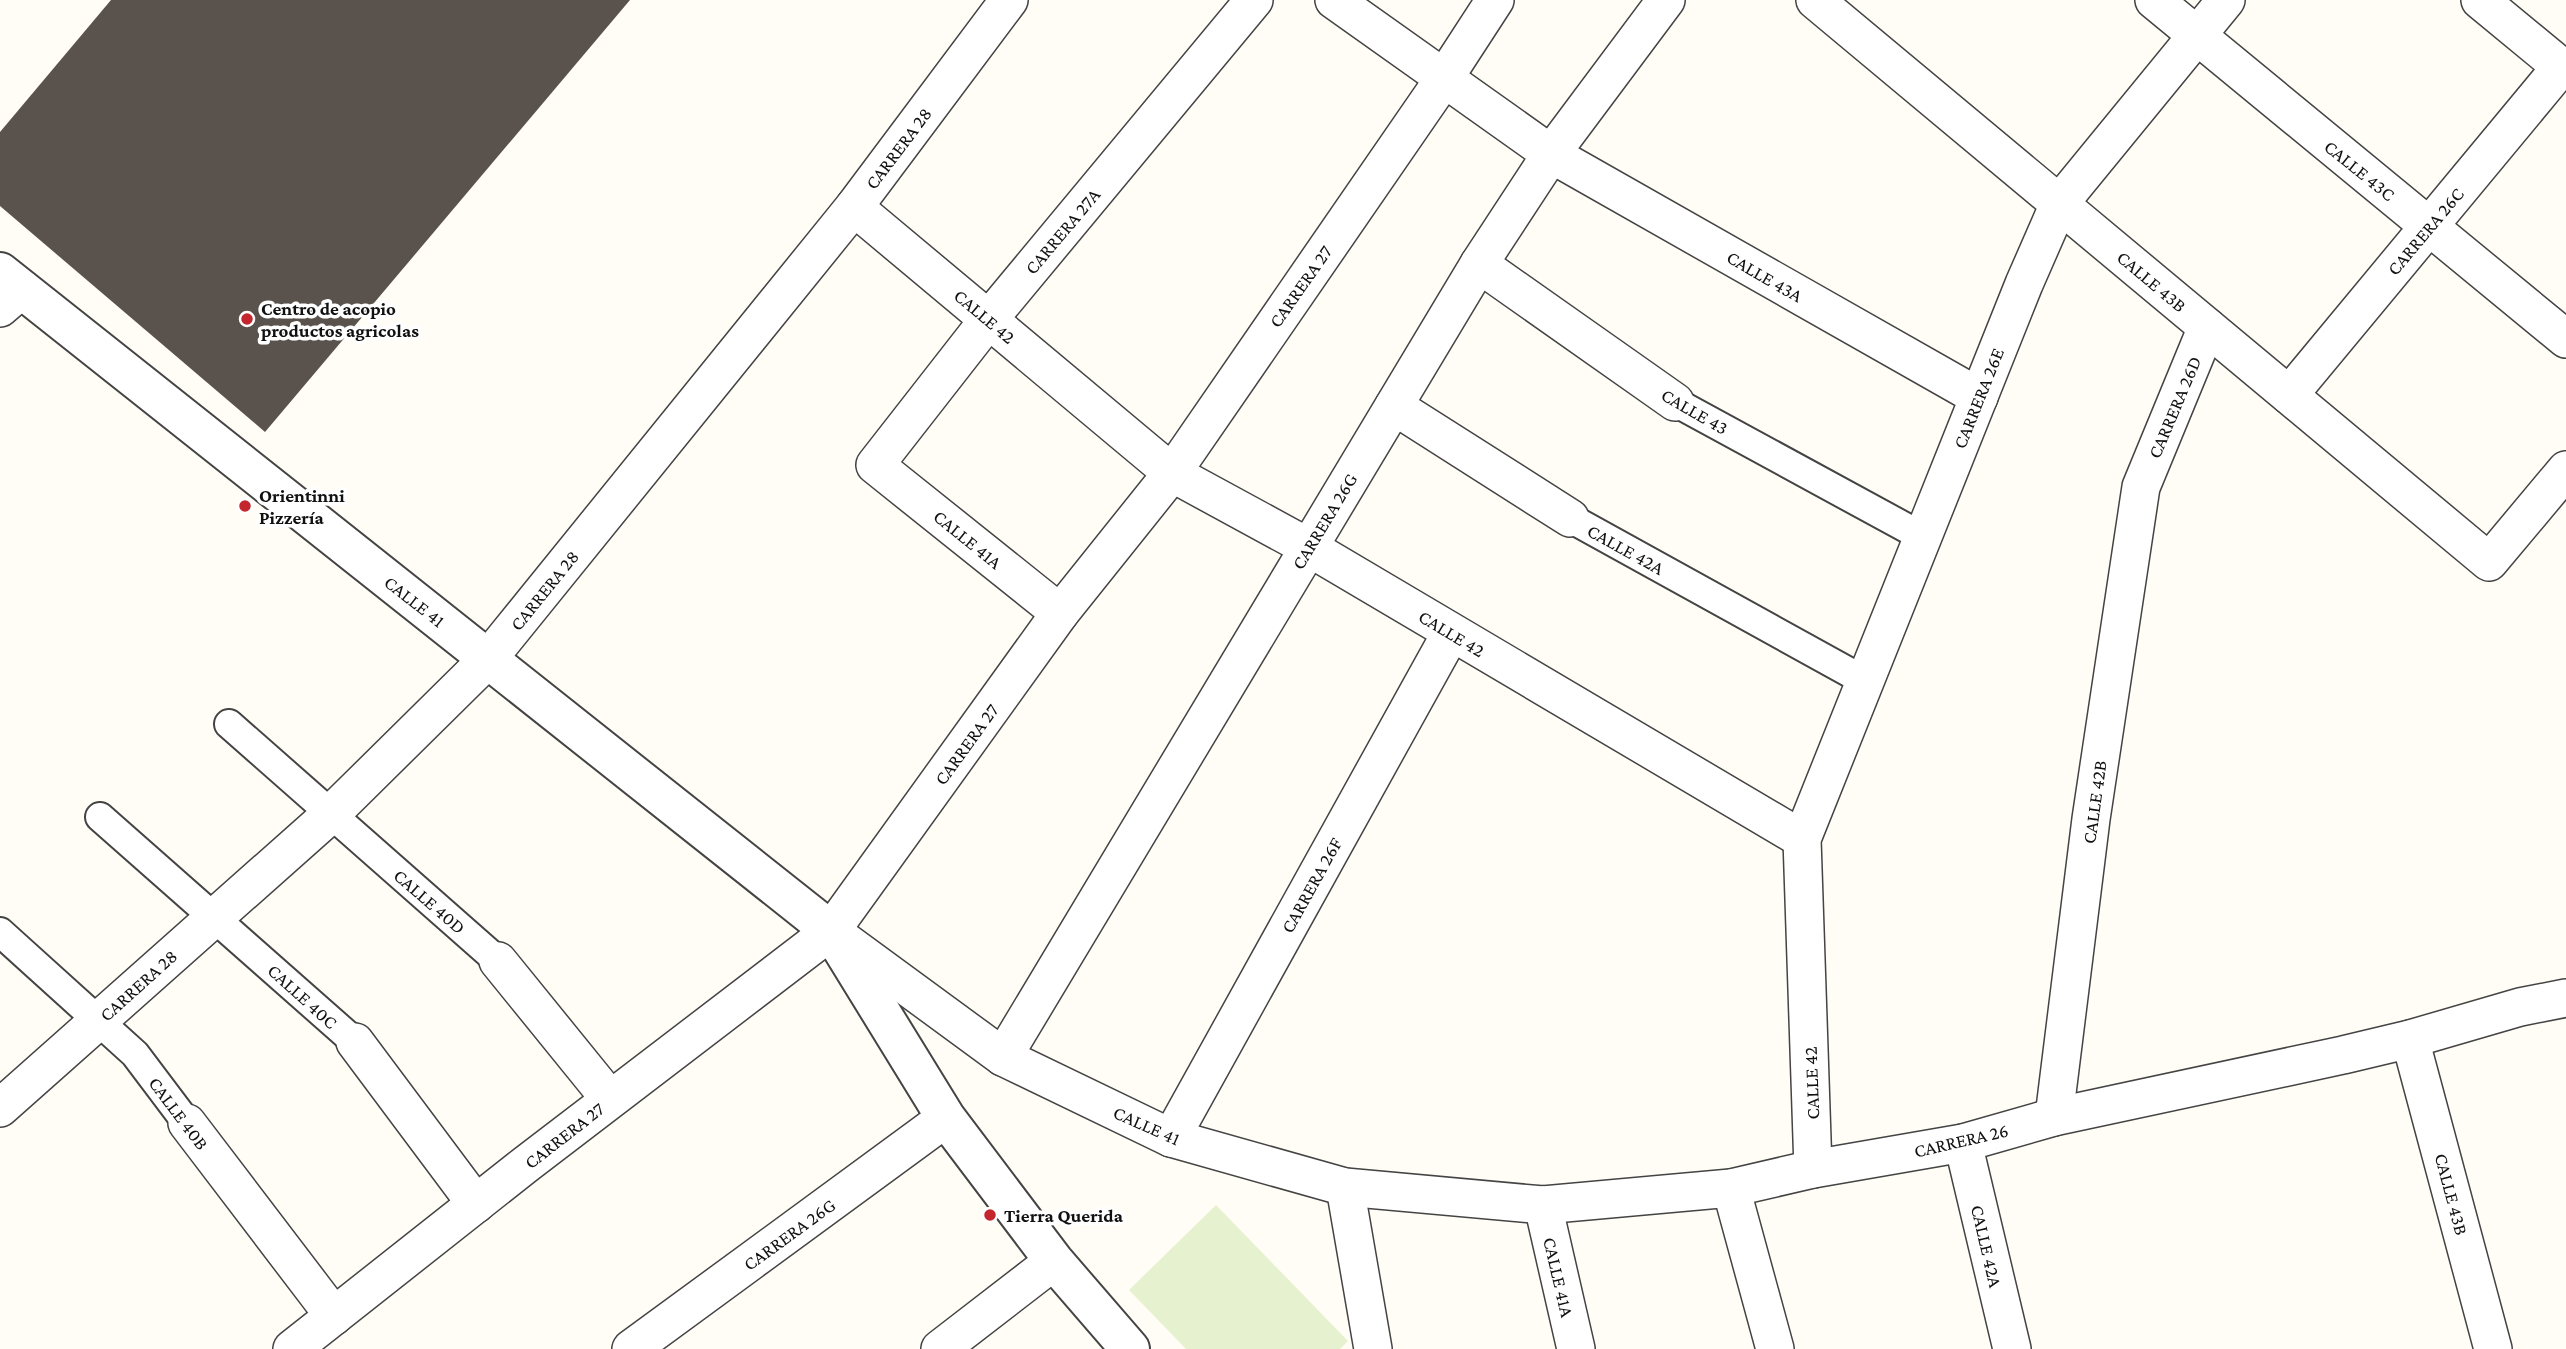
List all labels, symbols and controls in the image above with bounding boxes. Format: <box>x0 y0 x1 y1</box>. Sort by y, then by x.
street label: CARRERA 28 <box>861 103 936 193</box>
street label: CALLE 43C <box>2320 136 2399 205</box>
street label: CARRERA 26C <box>2383 183 2468 279</box>
street label: CARRERA 27A <box>1021 184 1104 278</box>
street label: CARRERA 27 <box>1265 241 1336 331</box>
street label: CALLE 43A <box>1723 246 1806 307</box>
street label: CALLE 43B <box>2113 246 2190 316</box>
street label: CALLE 42 <box>950 285 1019 348</box>
place label: Centro de acopio productos agricolas <box>261 298 419 341</box>
marker: Centro de acopio productos agricolas <box>239 311 255 327</box>
street label: CARRERA 26E <box>1949 345 2008 452</box>
street label: CARRERA 26D <box>2144 353 2205 461</box>
street label: CALLE 43 <box>1658 384 1732 439</box>
street label: CARRERA 26G <box>1288 469 1361 573</box>
place label: Orientinni Pizzería <box>259 485 345 528</box>
marker: Orientinni Pizzería <box>237 498 253 514</box>
street label: CALLE 41A <box>929 506 1006 573</box>
street label: CALLE 42A <box>1584 520 1668 579</box>
street label: CARRERA 28 <box>506 546 583 635</box>
street label: CALLE 41 <box>380 571 449 631</box>
street label: CALLE 42 <box>1415 606 1489 661</box>
street label: CARRERA 27 <box>930 699 1003 789</box>
street label: CALLE 42B <box>2078 759 2111 845</box>
street label: CARRERA 26F <box>1277 833 1347 937</box>
street label: CALLE 40D <box>390 865 470 938</box>
street label: CARRERA 28 <box>95 945 181 1026</box>
street label: CALLE 40C <box>264 960 342 1033</box>
street label: CALLE 42 <box>1800 1046 1823 1120</box>
street label: CALLE 40B <box>144 1073 213 1154</box>
street label: CARRERA 27 <box>520 1098 608 1173</box>
street label: CALLE 41 <box>1110 1101 1183 1149</box>
street label: CARRERA 26 <box>1912 1119 2010 1162</box>
street label: CALLE 43B <box>2431 1151 2472 1237</box>
street label: CARRERA 26G <box>739 1194 839 1275</box>
street label: CALLE 42A <box>1967 1203 2006 1290</box>
place label: Tierra Querida <box>1004 1205 1124 1226</box>
marker: Tierra Querida <box>982 1207 998 1223</box>
street label: CALLE 41A <box>1539 1235 1578 1319</box>

